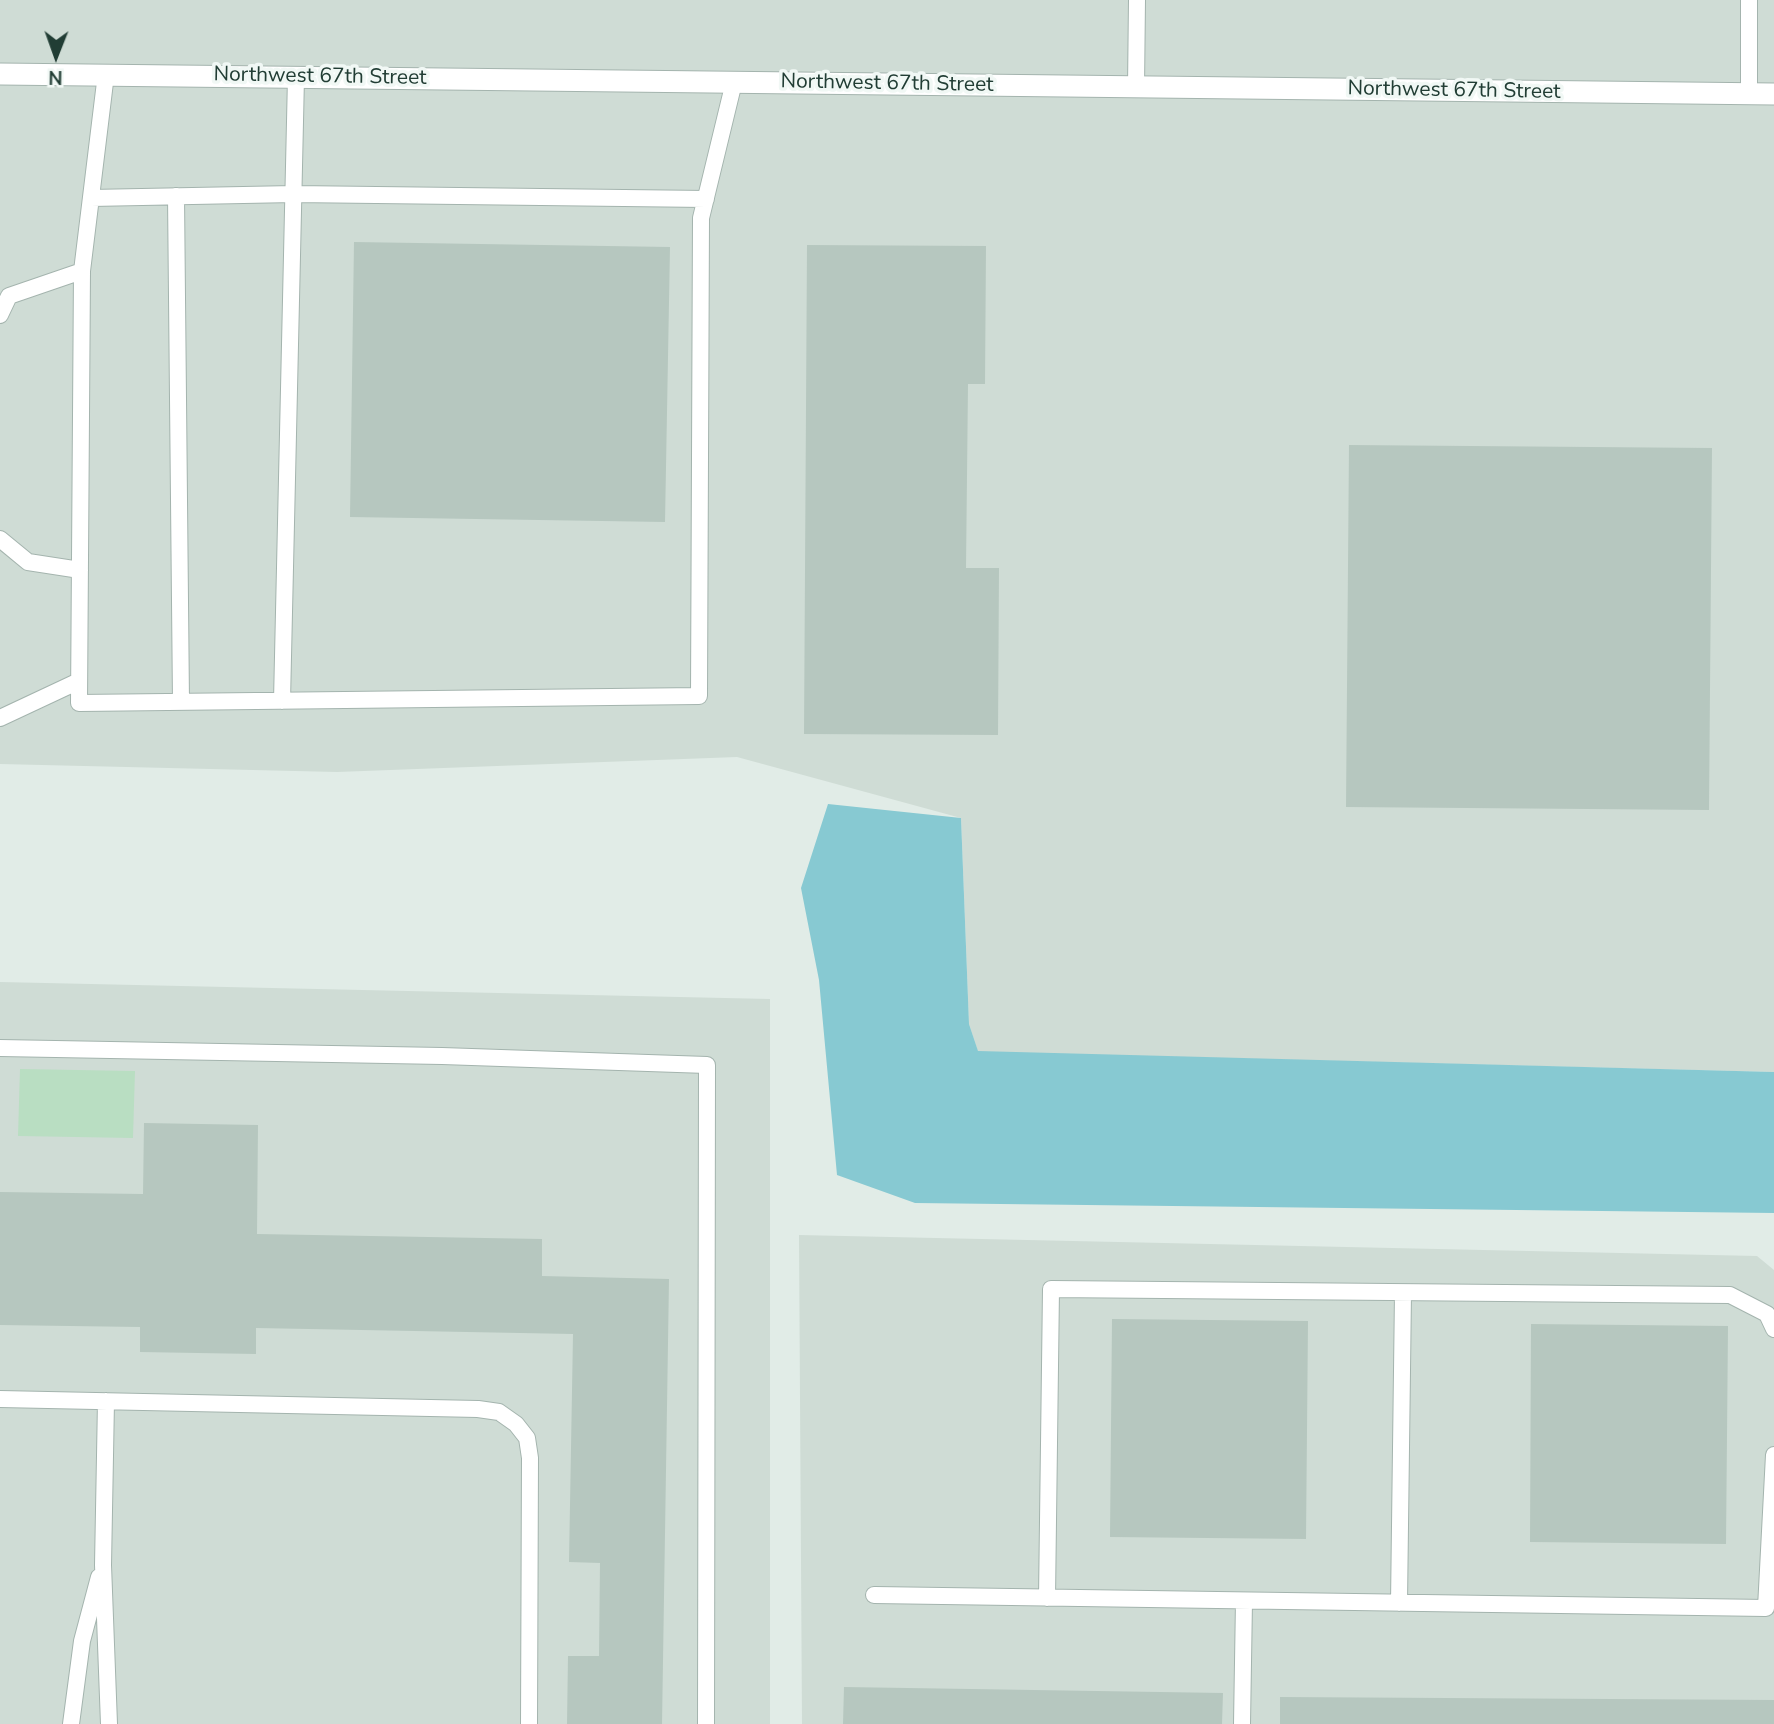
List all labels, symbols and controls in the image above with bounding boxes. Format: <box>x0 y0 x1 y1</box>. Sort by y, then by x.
north arrow <box>21 21 91 91</box>
street label: Northwest 67th Street <box>213 63 427 91</box>
text: N <box>48 64 63 90</box>
street label: Northwest 67th Street <box>780 70 994 98</box>
street label: Northwest 67th Street <box>1347 77 1561 105</box>

